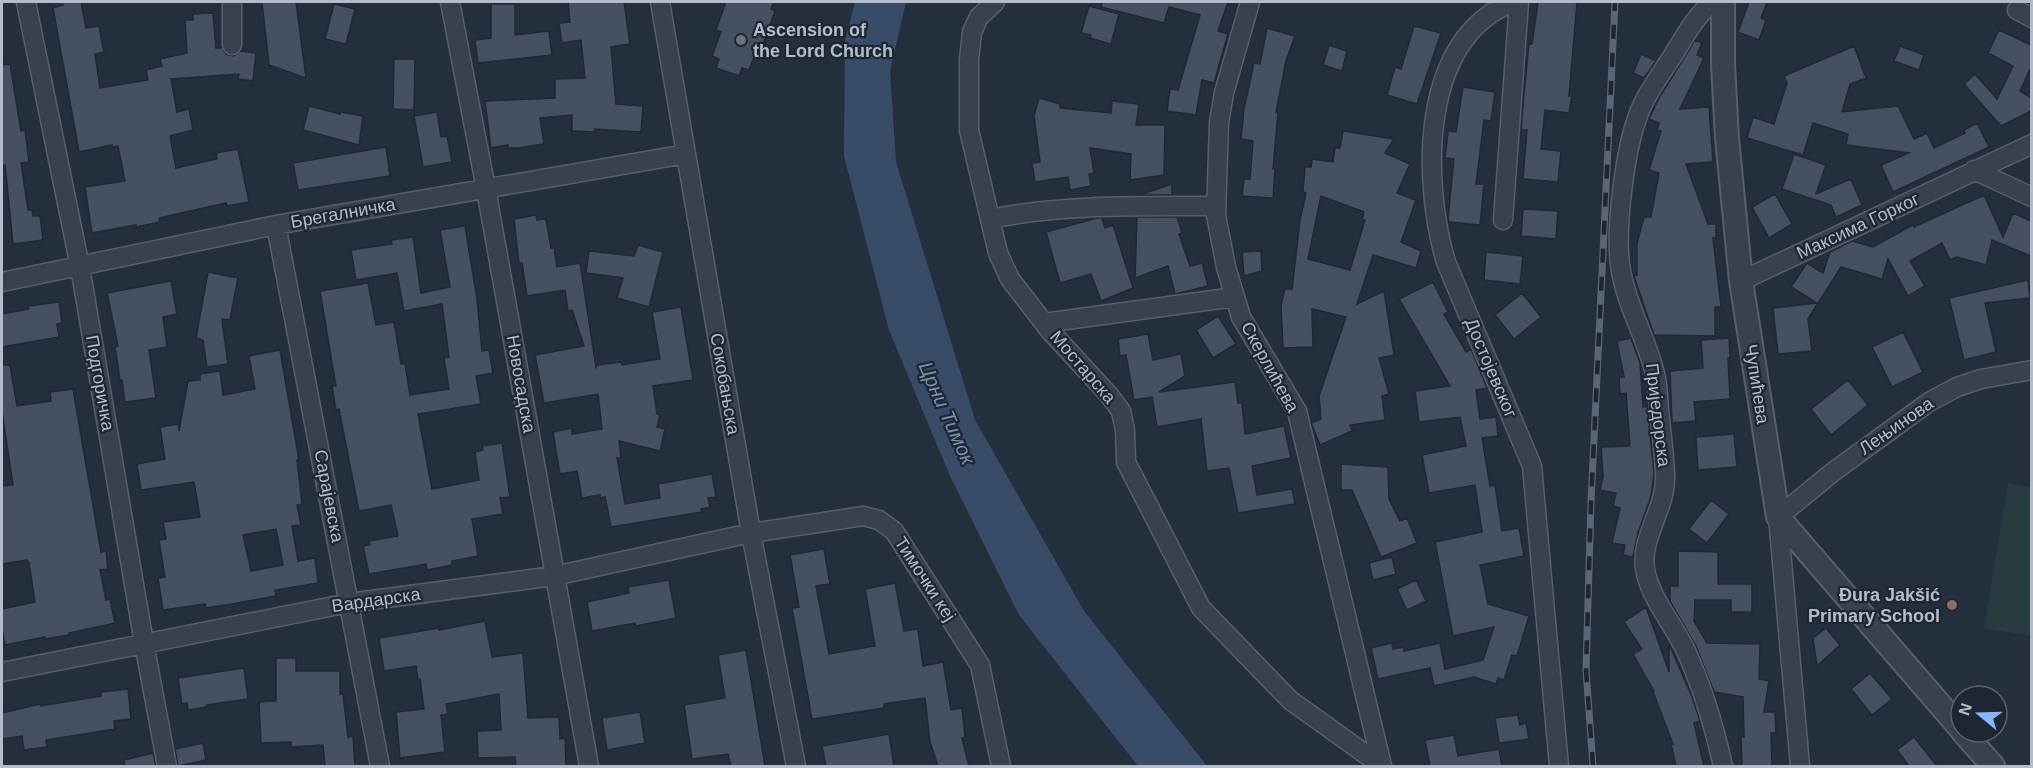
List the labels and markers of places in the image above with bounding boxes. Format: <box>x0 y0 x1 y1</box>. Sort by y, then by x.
place label: Ascension of the Lord Church <box>753 20 893 61</box>
marker: Ascension of the Lord Church <box>734 33 748 47</box>
place label: Đura Jakšić Primary School <box>1808 585 1940 626</box>
marker: Đura Jakšić Primary School <box>1945 598 1959 612</box>

